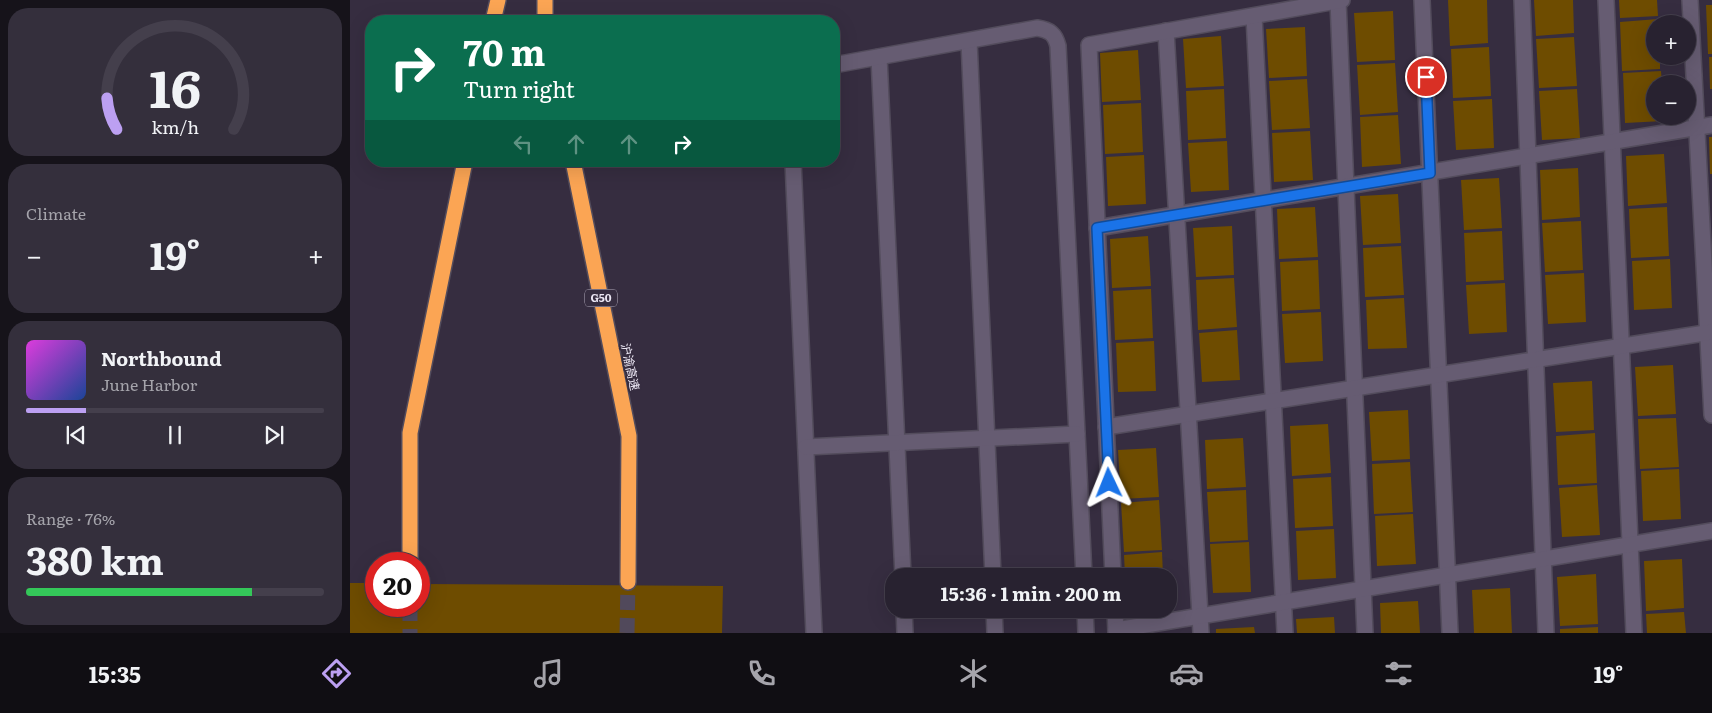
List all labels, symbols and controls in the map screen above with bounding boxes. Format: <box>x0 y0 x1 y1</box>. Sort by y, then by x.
map controls <box>1646 15 1696 125</box>
button: + <box>1646 15 1696 65</box>
text: 70 m <box>463 25 545 77</box>
icon: right <box>380 35 445 100</box>
text: 16 <box>149 47 201 124</box>
pin <box>1405 56 1447 98</box>
icon: arrive <box>1412 63 1440 91</box>
text: Turn right <box>463 72 575 105</box>
button: − <box>1646 75 1696 125</box>
text: km/h <box>151 113 199 140</box>
icon: left <box>509 130 537 158</box>
icon: ahead <box>562 130 590 158</box>
icon: ahead <box>615 130 643 158</box>
icon: right <box>668 130 696 158</box>
text: Climate <box>26 201 86 225</box>
text: 19° <box>150 225 201 282</box>
text: − <box>26 233 42 275</box>
text: + <box>308 233 324 275</box>
road number: G50 <box>585 290 617 306</box>
street label: 沪渝高速 <box>617 341 645 392</box>
text: Northbound <box>101 344 222 372</box>
text: June Harbor <box>101 372 197 396</box>
icon: previous <box>62 421 90 449</box>
icon: pause <box>161 421 189 449</box>
icon: next <box>260 421 288 449</box>
position arrow <box>1082 456 1134 508</box>
text: Range · 76% <box>26 506 115 530</box>
text: 380 km <box>26 530 164 587</box>
speed limit sign: 20 <box>365 552 430 617</box>
text: 15:36 · 1 min · 200 m <box>941 579 1121 607</box>
icon: directions <box>319 656 354 691</box>
icon: music <box>531 656 566 691</box>
icon: phone <box>744 656 779 691</box>
icon: climate <box>956 656 991 691</box>
icon: car <box>1169 656 1204 691</box>
icon: filters <box>1381 656 1416 691</box>
text: 15:35 <box>89 657 141 690</box>
text: 19° <box>1594 657 1623 690</box>

